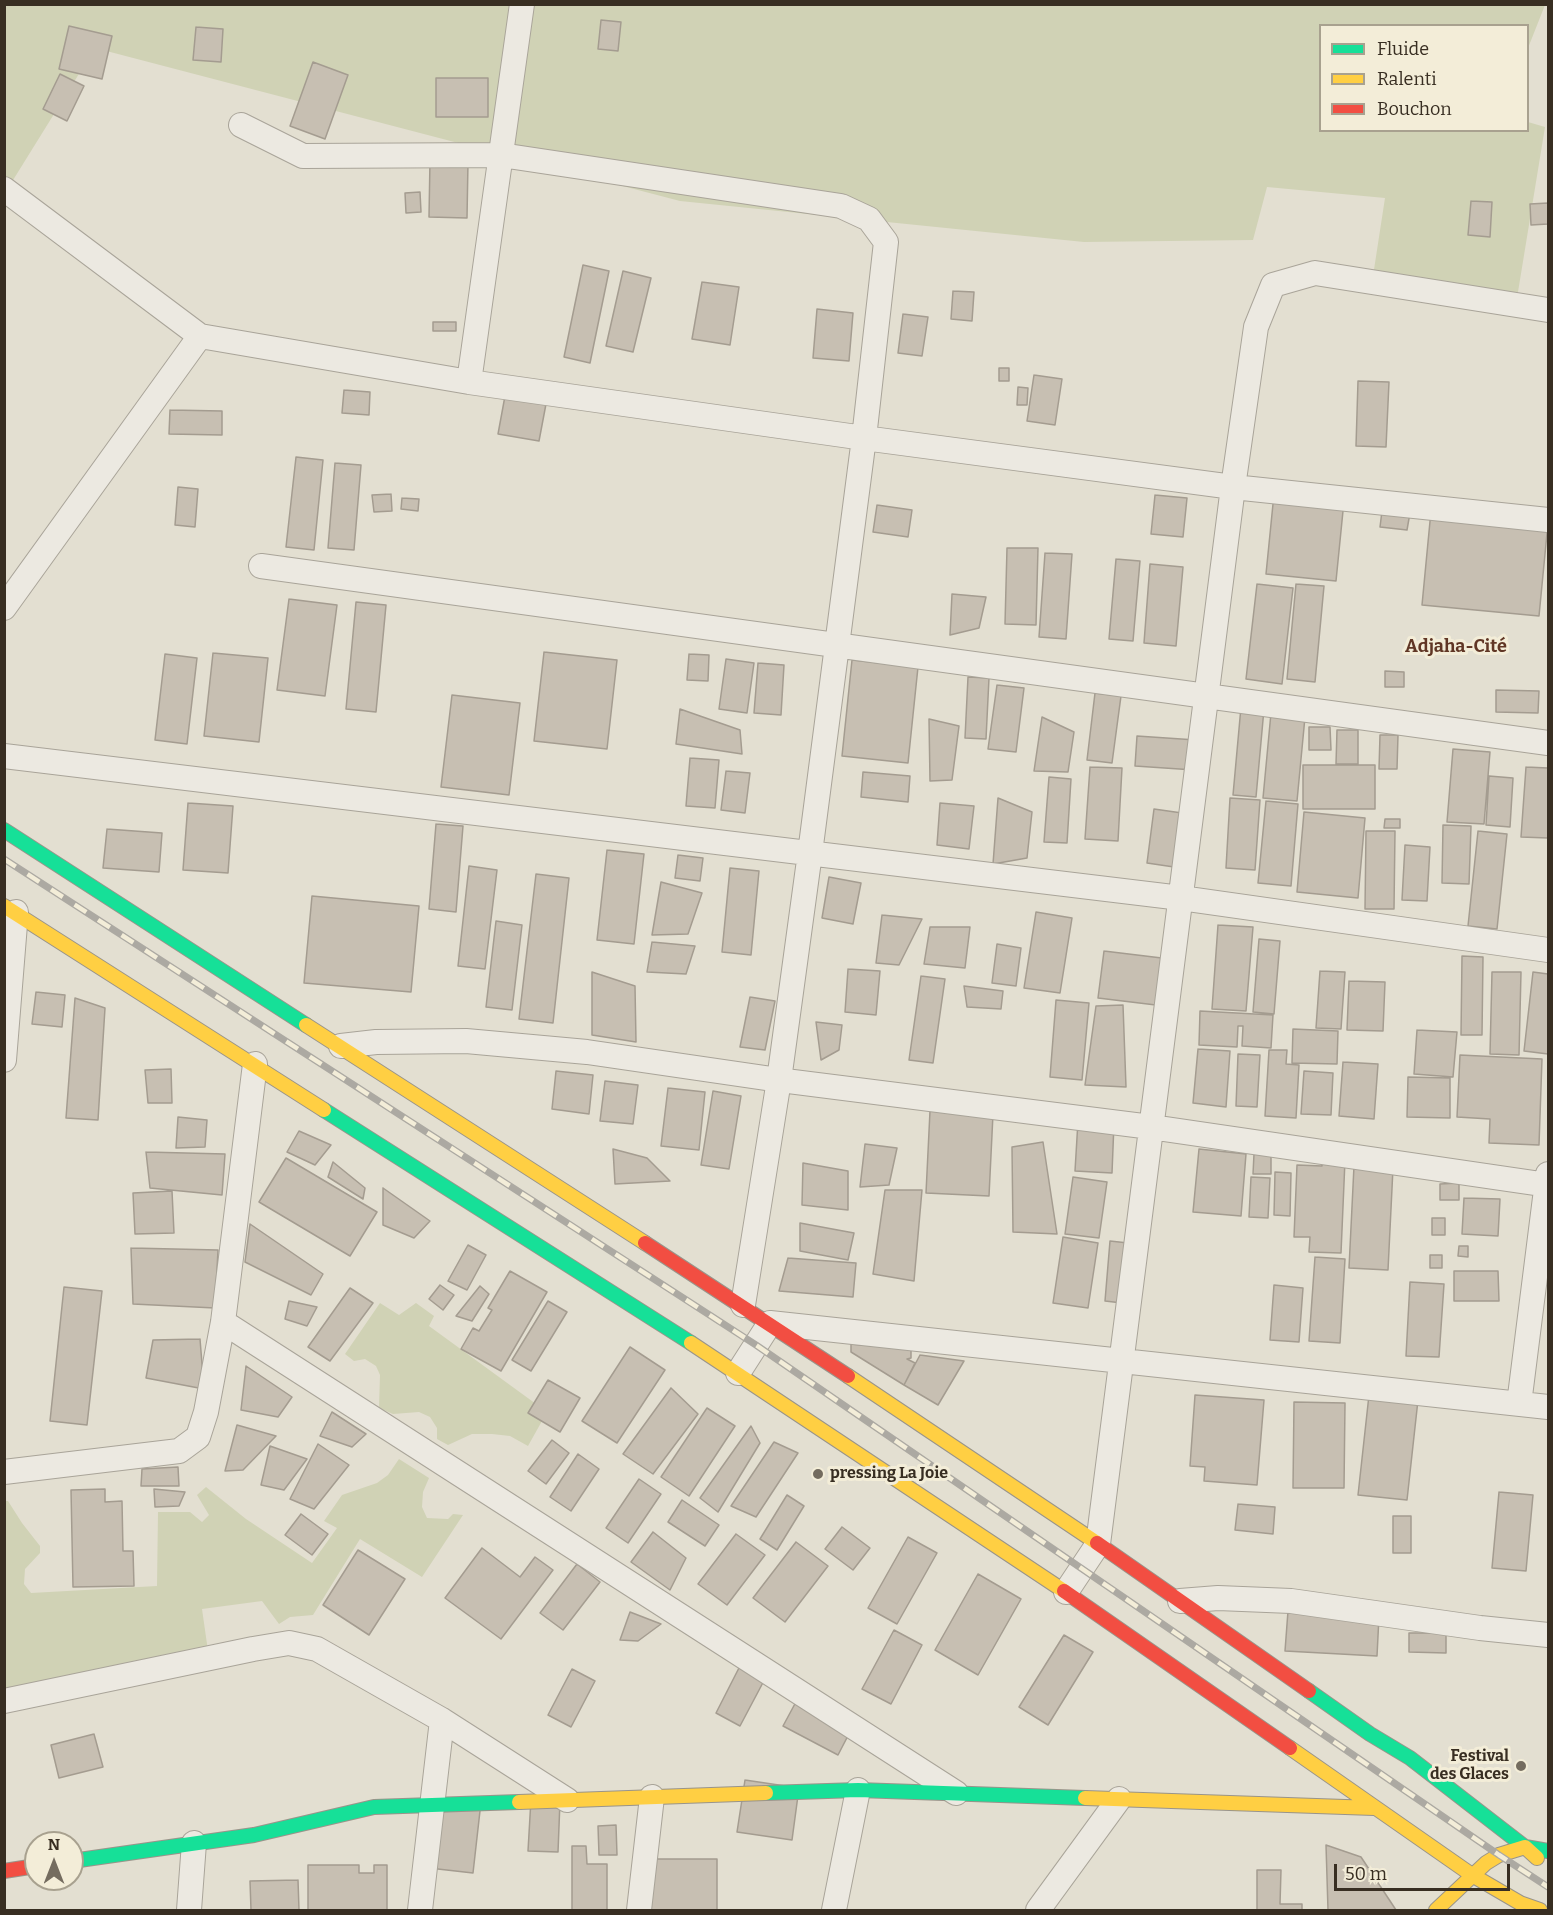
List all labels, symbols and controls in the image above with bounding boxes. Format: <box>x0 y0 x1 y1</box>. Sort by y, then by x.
legend <box>1319 24 1529 132</box>
text: Fluide <box>1377 38 1429 60</box>
text: Ralenti <box>1377 68 1437 90</box>
text: Bouchon <box>1377 98 1452 120</box>
district label: Adjaha-Cité <box>1405 636 1507 658</box>
place label: pressing La Joie <box>830 1464 948 1484</box>
marker: pressing La Joie <box>811 1467 825 1481</box>
place label: Festival des Glaces <box>1430 1747 1509 1785</box>
marker: Festival des Glaces <box>1514 1759 1528 1773</box>
north arrow <box>24 1831 84 1891</box>
text: N <box>48 1835 60 1854</box>
scale bar <box>1337 1852 1512 1890</box>
text: 50 m <box>1345 1863 1387 1885</box>

